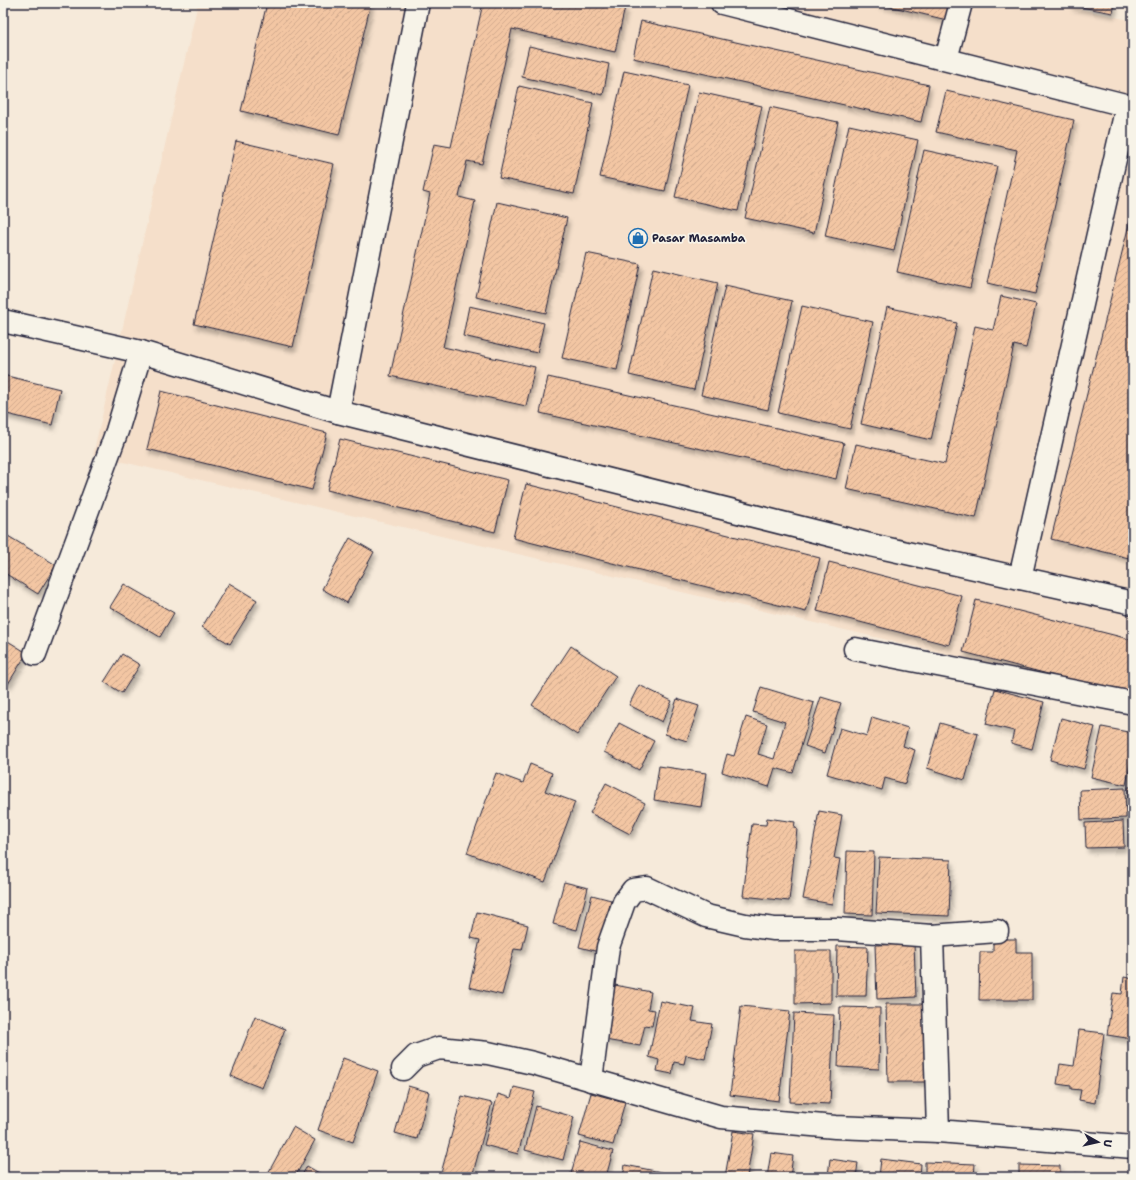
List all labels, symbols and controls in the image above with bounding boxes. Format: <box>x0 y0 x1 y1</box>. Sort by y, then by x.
shop icon: Pasar Masamba <box>627 227 649 249</box>
place label: Pasar Masamba <box>652 231 746 246</box>
north arrow <box>1078 1122 1118 1162</box>
text: U <box>1099 1139 1115 1148</box>

